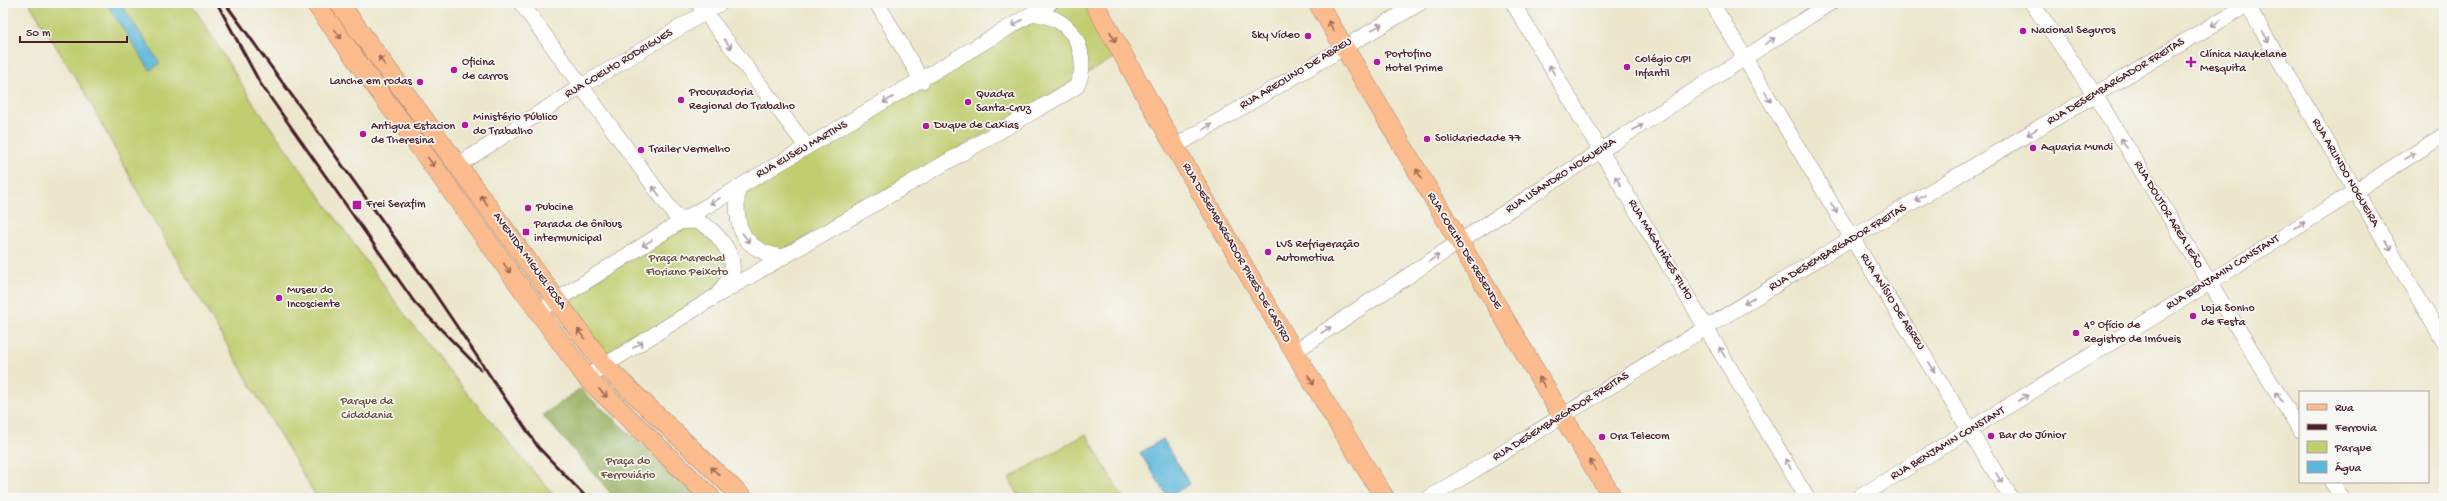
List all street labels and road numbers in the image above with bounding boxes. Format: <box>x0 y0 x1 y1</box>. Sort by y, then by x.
street label: RUA COELHO RODRIGUES <box>562 26 676 102</box>
street label: RUA AREOLINO DE ABREU <box>1237 35 1355 113</box>
street label: RUA DESEMBARGADOR FREITAS <box>2045 35 2188 129</box>
street label: RUA ARLINDO NOGUEIRA <box>2308 116 2382 230</box>
street label: RUA ELISEU MARTINS <box>754 118 851 182</box>
street label: RUA LISANDRO NOGUEIRA <box>1503 135 1619 217</box>
street label: RUA DOUTOR AREA LEÃO <box>2130 159 2206 271</box>
street label: RUA DESEMBARGADOR PIRES DE CASTRO <box>1179 161 1293 345</box>
street label: RUA COELHO DE RESENDE <box>1424 190 1505 312</box>
street label: RUA MAGALHÃES FILHO <box>1624 197 1696 303</box>
street label: RUA DESEMBARGADOR FREITAS <box>1767 201 1910 295</box>
street label: AVENIDA MIGUEL ROSA <box>489 210 569 313</box>
street label: RUA BENJAMIN CONSTANT <box>2164 232 2283 314</box>
street label: RUA ANÍSIO DE ABREU <box>1857 251 1928 353</box>
street label: RUA DESEMBARGADOR FREITAS <box>1490 369 1632 465</box>
street label: RUA BENJAMIN CONSTANT <box>1888 404 2009 484</box>

